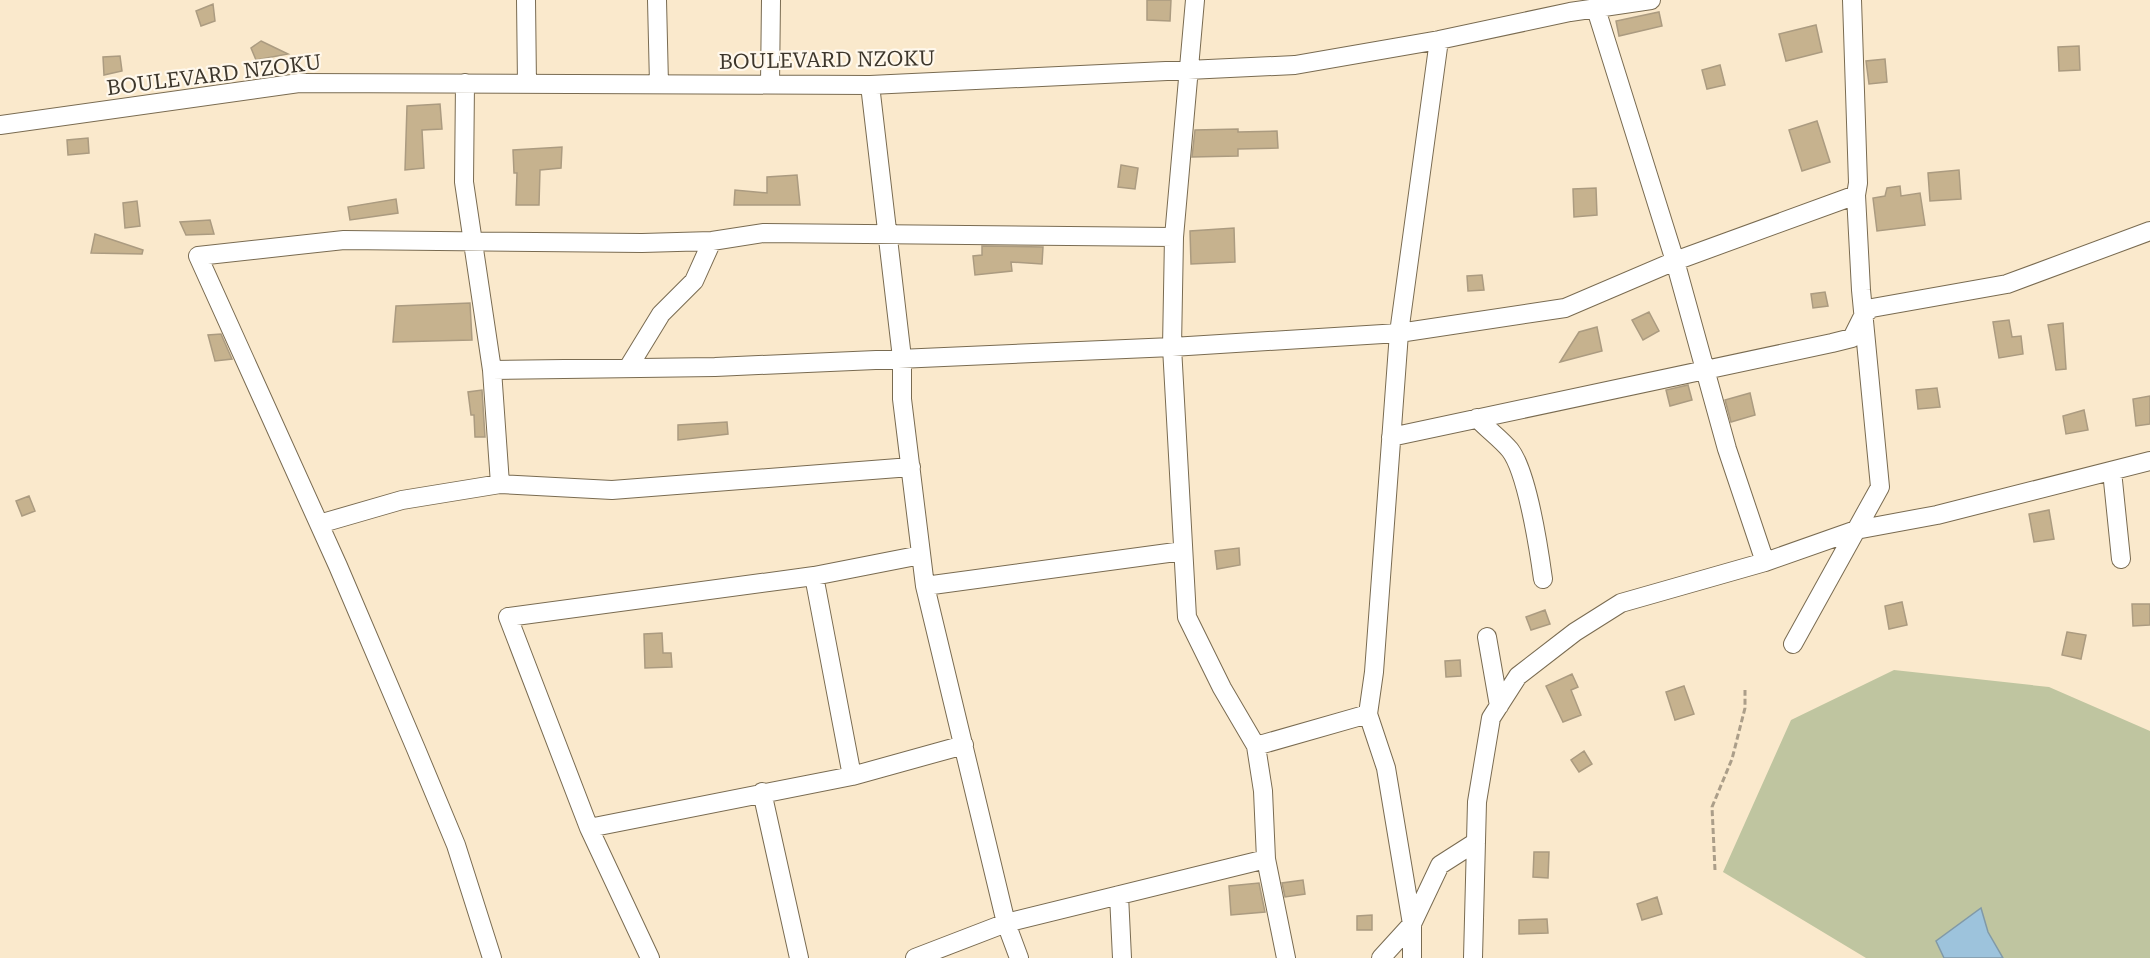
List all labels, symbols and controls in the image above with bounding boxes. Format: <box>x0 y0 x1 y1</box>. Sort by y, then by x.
street label: BOULEVARD NZOKU <box>719 46 935 74</box>
street label: BOULEVARD NZOKU <box>105 50 323 100</box>

